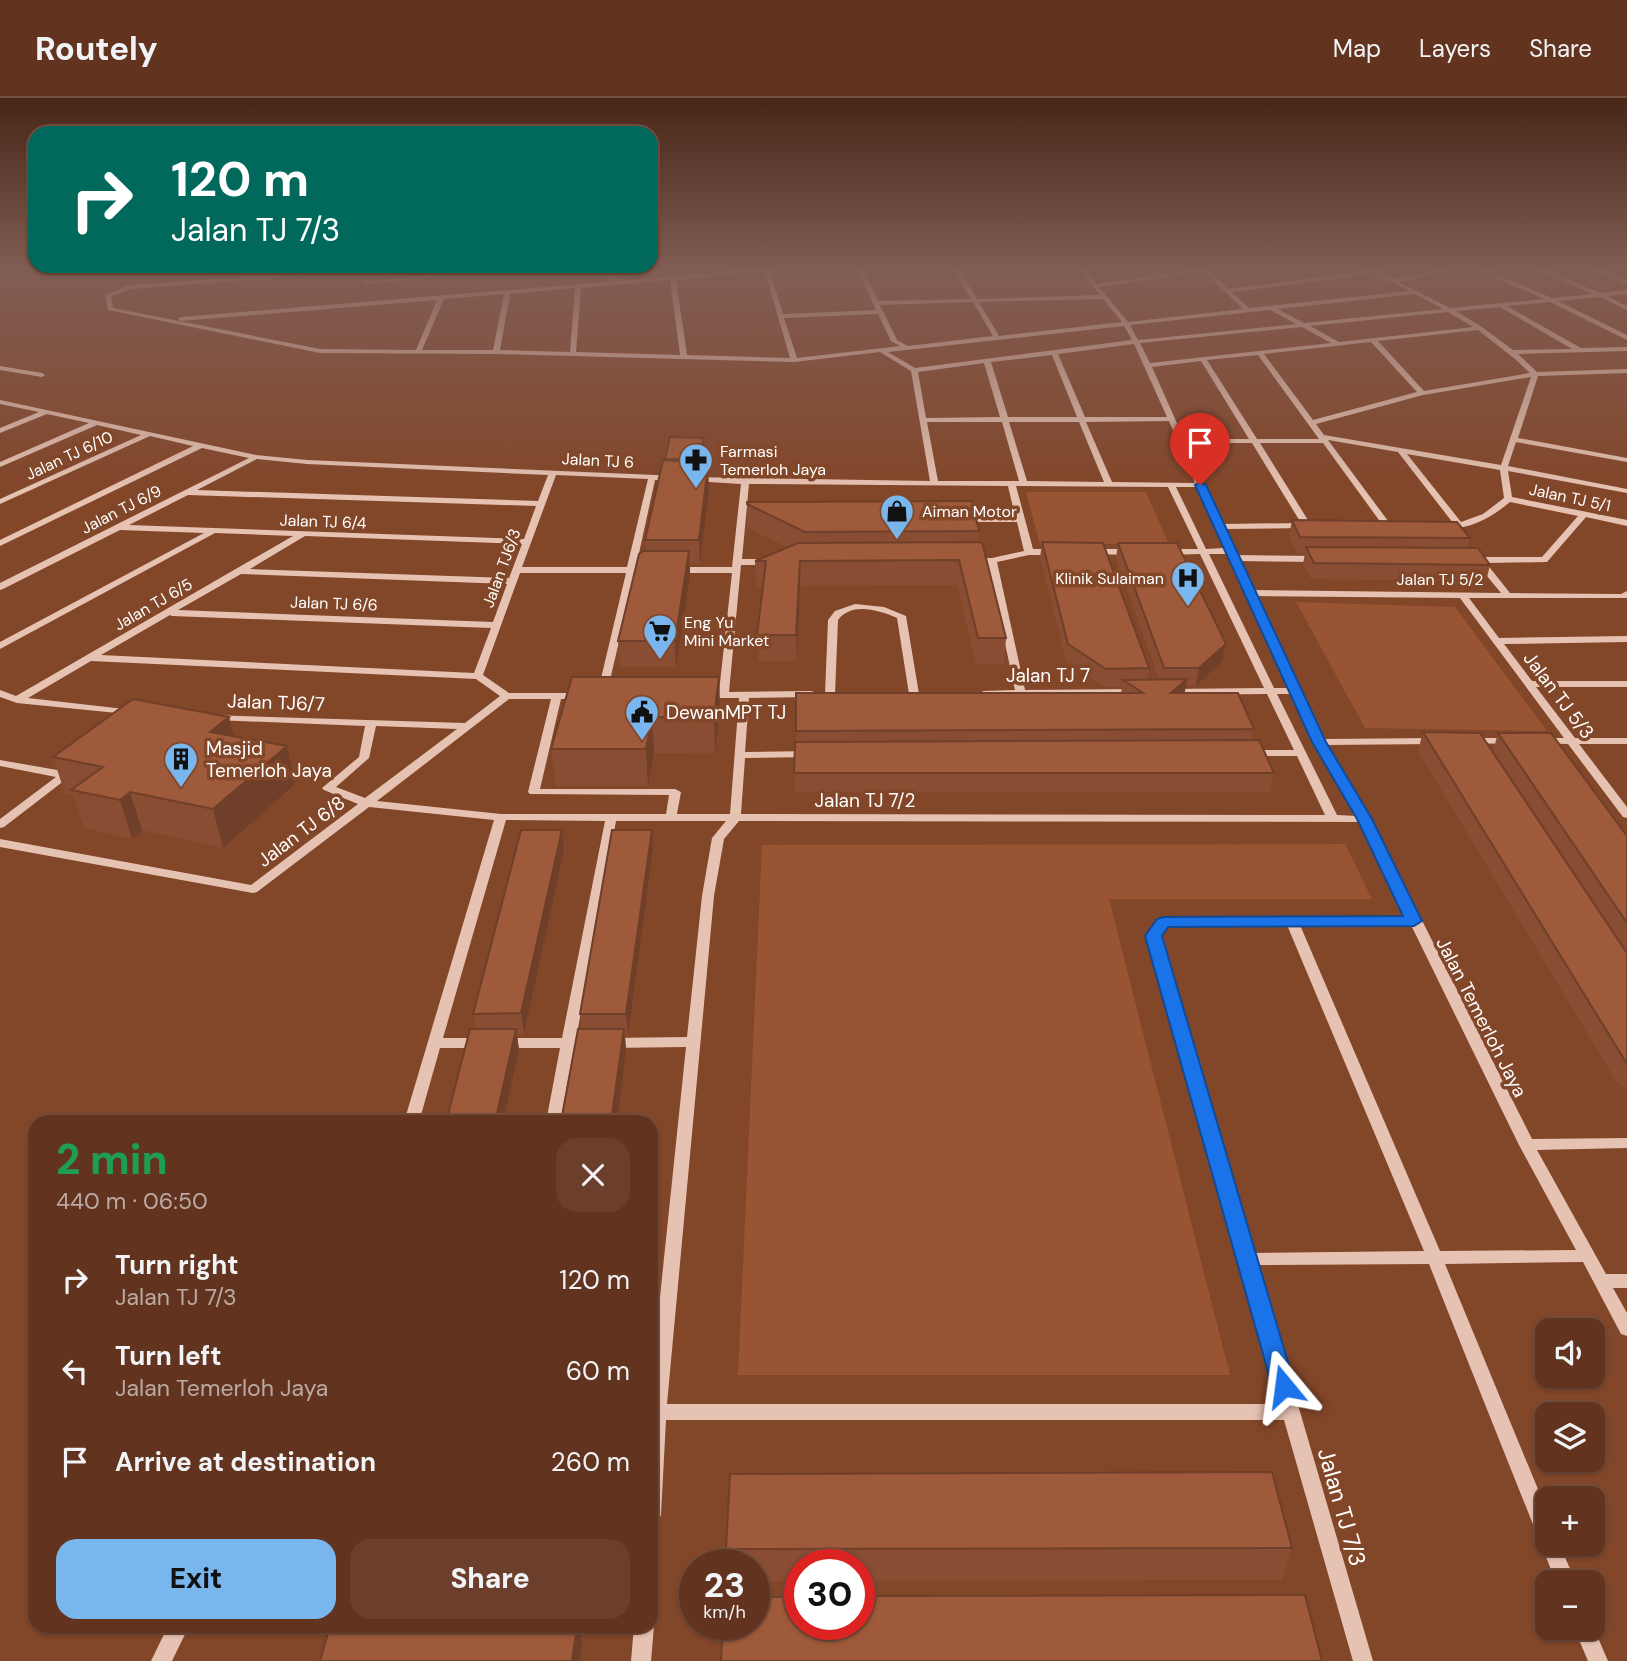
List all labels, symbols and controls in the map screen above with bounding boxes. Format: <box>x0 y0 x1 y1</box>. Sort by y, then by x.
text: Routely <box>35 27 158 70</box>
text: Map <box>1333 33 1381 64</box>
text: Layers <box>1419 33 1491 64</box>
text: Share <box>1529 33 1592 64</box>
text: 120 m <box>171 147 309 211</box>
icon: right <box>56 154 147 245</box>
text: Jalan TJ 7/3 <box>171 209 340 251</box>
pin <box>1170 413 1230 485</box>
icon: arrive <box>1181 424 1219 462</box>
street label: Jalan TJ 6/10 <box>22 426 116 485</box>
pharmacy icon: Farmasi Temerloh Jaya <box>677 441 715 490</box>
place label: Farmasi Temerloh Jaya <box>720 441 826 480</box>
street label: Jalan TJ 6 <box>561 448 635 473</box>
street label: Jalan TJ 5/1 <box>1527 479 1613 516</box>
street label: Jalan TJ 6/9 <box>77 480 165 539</box>
shop icon: Aiman Motor <box>878 492 916 541</box>
place label: Aiman Motor <box>922 501 1017 522</box>
street label: Jalan TJ 6/4 <box>279 509 367 534</box>
street label: Jalan TJ6/3 <box>477 526 525 611</box>
hospital icon: Klinik Sulaiman <box>1169 559 1207 608</box>
place label: Klinik Sulaiman <box>1055 568 1164 589</box>
street label: Jalan TJ 5/2 <box>1396 569 1484 590</box>
street label: Jalan TJ 6/5 <box>110 574 196 635</box>
street label: Jalan TJ 6/6 <box>290 591 378 616</box>
supermarket icon: Eng Yu Mini Market <box>641 612 679 661</box>
place label: Eng Yu Mini Market <box>684 612 769 651</box>
street label: Jalan TJ 5/3 <box>1518 647 1600 744</box>
street label: Jalan TJ 7 <box>1006 663 1090 688</box>
street label: Jalan TJ6/7 <box>227 688 325 717</box>
public building icon: DewanMPT TJ <box>623 693 661 742</box>
place label: DewanMPT TJ <box>666 700 786 725</box>
place label: Masjid Temerloh Jaya <box>206 736 332 783</box>
building icon: Masjid Temerloh Jaya <box>162 740 200 789</box>
street label: Jalan TJ 7/2 <box>815 788 916 813</box>
street label: Jalan TJ 6/8 <box>252 790 350 873</box>
street label: Jalan Temerloh Jaya <box>1430 933 1533 1101</box>
text: 2 min <box>56 1132 167 1187</box>
button: close <box>556 1138 630 1212</box>
text: 440 m · 06:50 <box>56 1186 208 1216</box>
text: Turn right <box>115 1248 239 1282</box>
icon: right <box>56 1261 94 1299</box>
text: 120 m <box>559 1263 630 1297</box>
text: Jalan TJ 7/3 <box>115 1282 237 1312</box>
map controls <box>1535 1318 1605 1640</box>
button: sound <box>1535 1318 1605 1388</box>
text: Turn left <box>115 1339 222 1373</box>
position arrow <box>1247 1349 1321 1423</box>
icon: left <box>56 1352 94 1390</box>
text: 60 m <box>566 1354 630 1388</box>
text: Jalan Temerloh Jaya <box>115 1373 328 1403</box>
button: layers <box>1535 1402 1605 1472</box>
icon: arrive <box>56 1443 94 1481</box>
street label: Jalan TJ 7/3 <box>1311 1444 1373 1570</box>
text: Arrive at destination <box>115 1445 376 1479</box>
text: 260 m <box>551 1445 630 1479</box>
button: + <box>1535 1486 1605 1556</box>
button: Exit <box>56 1539 336 1619</box>
button: Share <box>350 1539 630 1619</box>
speed limit sign: 30 <box>784 1549 875 1640</box>
text: 23 <box>704 1562 745 1608</box>
button: − <box>1535 1570 1605 1640</box>
text: km/h <box>703 1600 746 1624</box>

